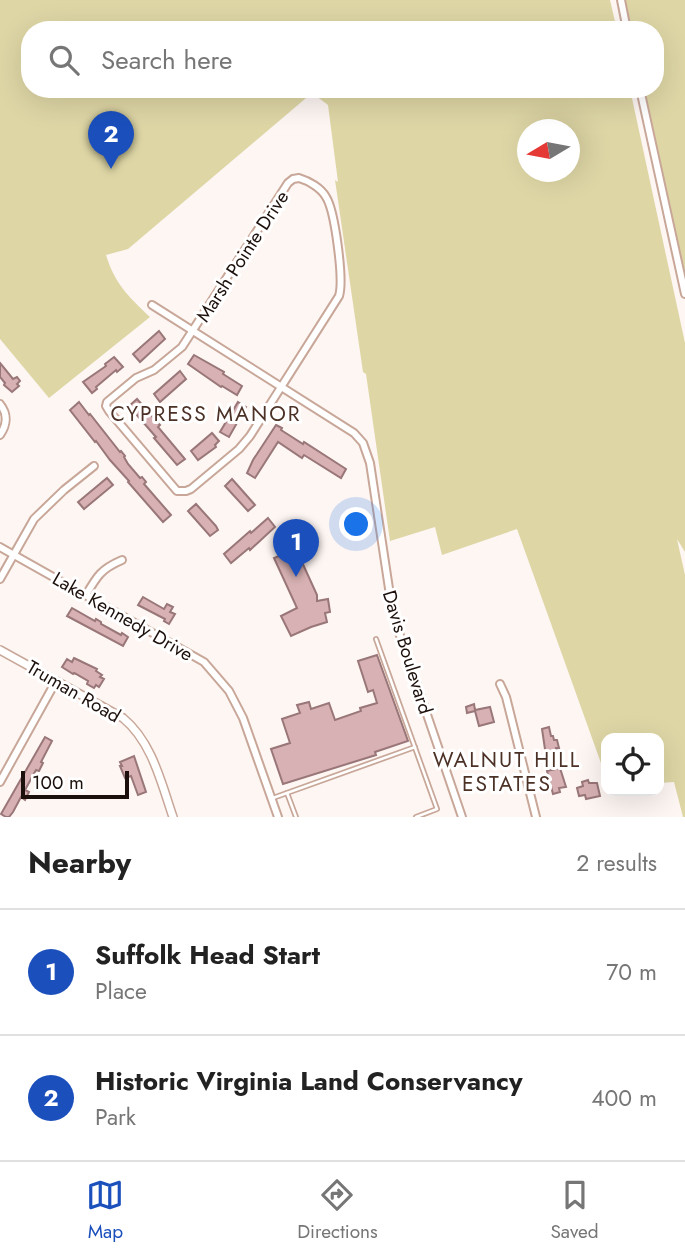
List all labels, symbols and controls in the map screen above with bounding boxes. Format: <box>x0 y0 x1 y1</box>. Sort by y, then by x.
search box <box>21 21 664 98</box>
icon: search <box>45 41 83 79</box>
text: Search here <box>101 41 233 79</box>
pin: 2 <box>88 111 134 169</box>
north arrow <box>517 119 580 182</box>
street label: Marsh Pointe Drive <box>190 185 295 327</box>
district label: CYPRESS MANOR <box>110 399 302 429</box>
your location <box>339 507 373 541</box>
pin: 1 <box>273 519 319 577</box>
street label: Lake Kennedy Drive <box>48 565 198 668</box>
street label: Davis Boulevard <box>376 587 439 717</box>
street label: Truman Road <box>22 654 126 729</box>
map controls <box>601 733 664 796</box>
button: locate <box>601 733 664 796</box>
district label: WALNUT HILL ESTATES <box>433 745 581 799</box>
scale bar <box>21 768 130 800</box>
text: 100 m <box>32 769 84 796</box>
text: Nearby <box>28 841 131 884</box>
text: 2 results <box>576 846 657 880</box>
text: Suffolk Head Start <box>95 936 320 974</box>
text: 1 <box>45 955 57 989</box>
text: 70 m <box>606 955 657 989</box>
text: Place <box>95 974 147 1008</box>
text: Historic Virginia Land Conservancy <box>95 1062 522 1100</box>
text: 2 <box>43 1081 59 1115</box>
text: 400 m <box>591 1081 657 1115</box>
text: Park <box>95 1100 136 1134</box>
tab: Map <box>86 1176 124 1245</box>
tab: Directions <box>297 1176 378 1245</box>
tab: Saved <box>550 1176 599 1245</box>

